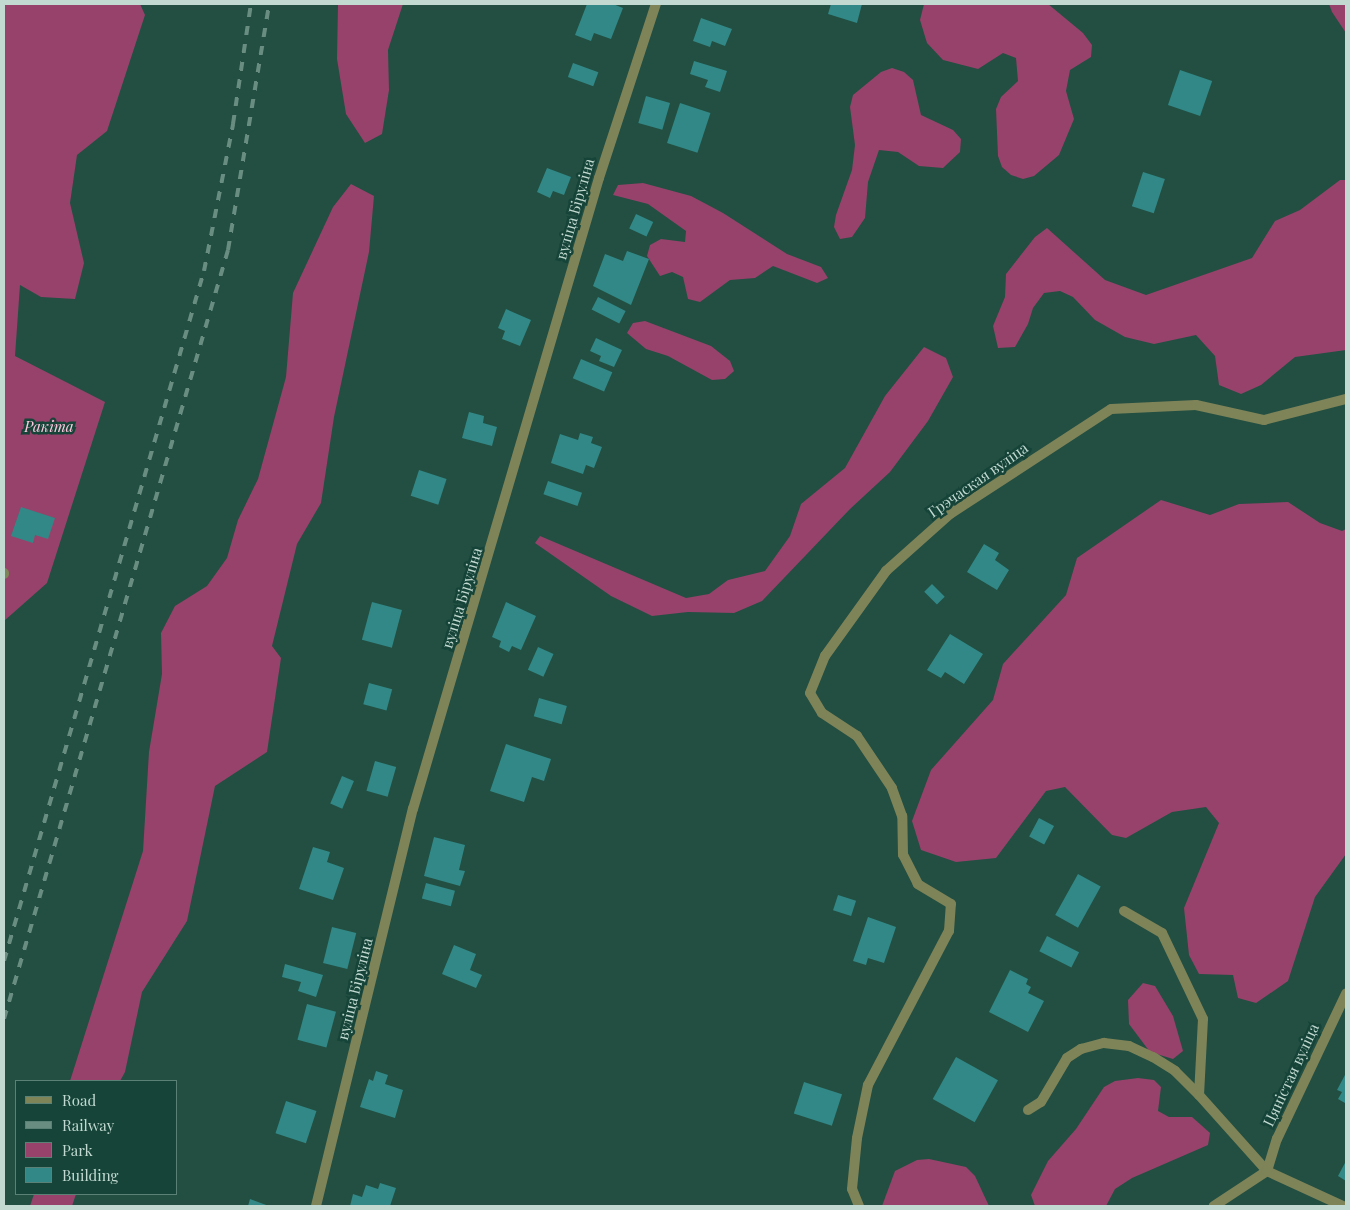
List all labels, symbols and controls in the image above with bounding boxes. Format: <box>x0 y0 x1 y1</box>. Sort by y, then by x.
street label: вуліца Біруліна <box>552 156 598 262</box>
park label: Ракіта <box>24 418 74 436</box>
street label: Грэчаская вуліца <box>924 439 1032 521</box>
street label: вуліца Біруліна <box>438 545 486 651</box>
street label: вуліца Біруліна <box>334 936 376 1042</box>
street label: Цяністая вуліца <box>1259 1021 1323 1129</box>
legend <box>15 1080 178 1195</box>
text: Road <box>62 1090 96 1110</box>
text: Railway <box>62 1115 114 1135</box>
text: Park <box>62 1140 93 1160</box>
text: Building <box>62 1165 118 1185</box>

